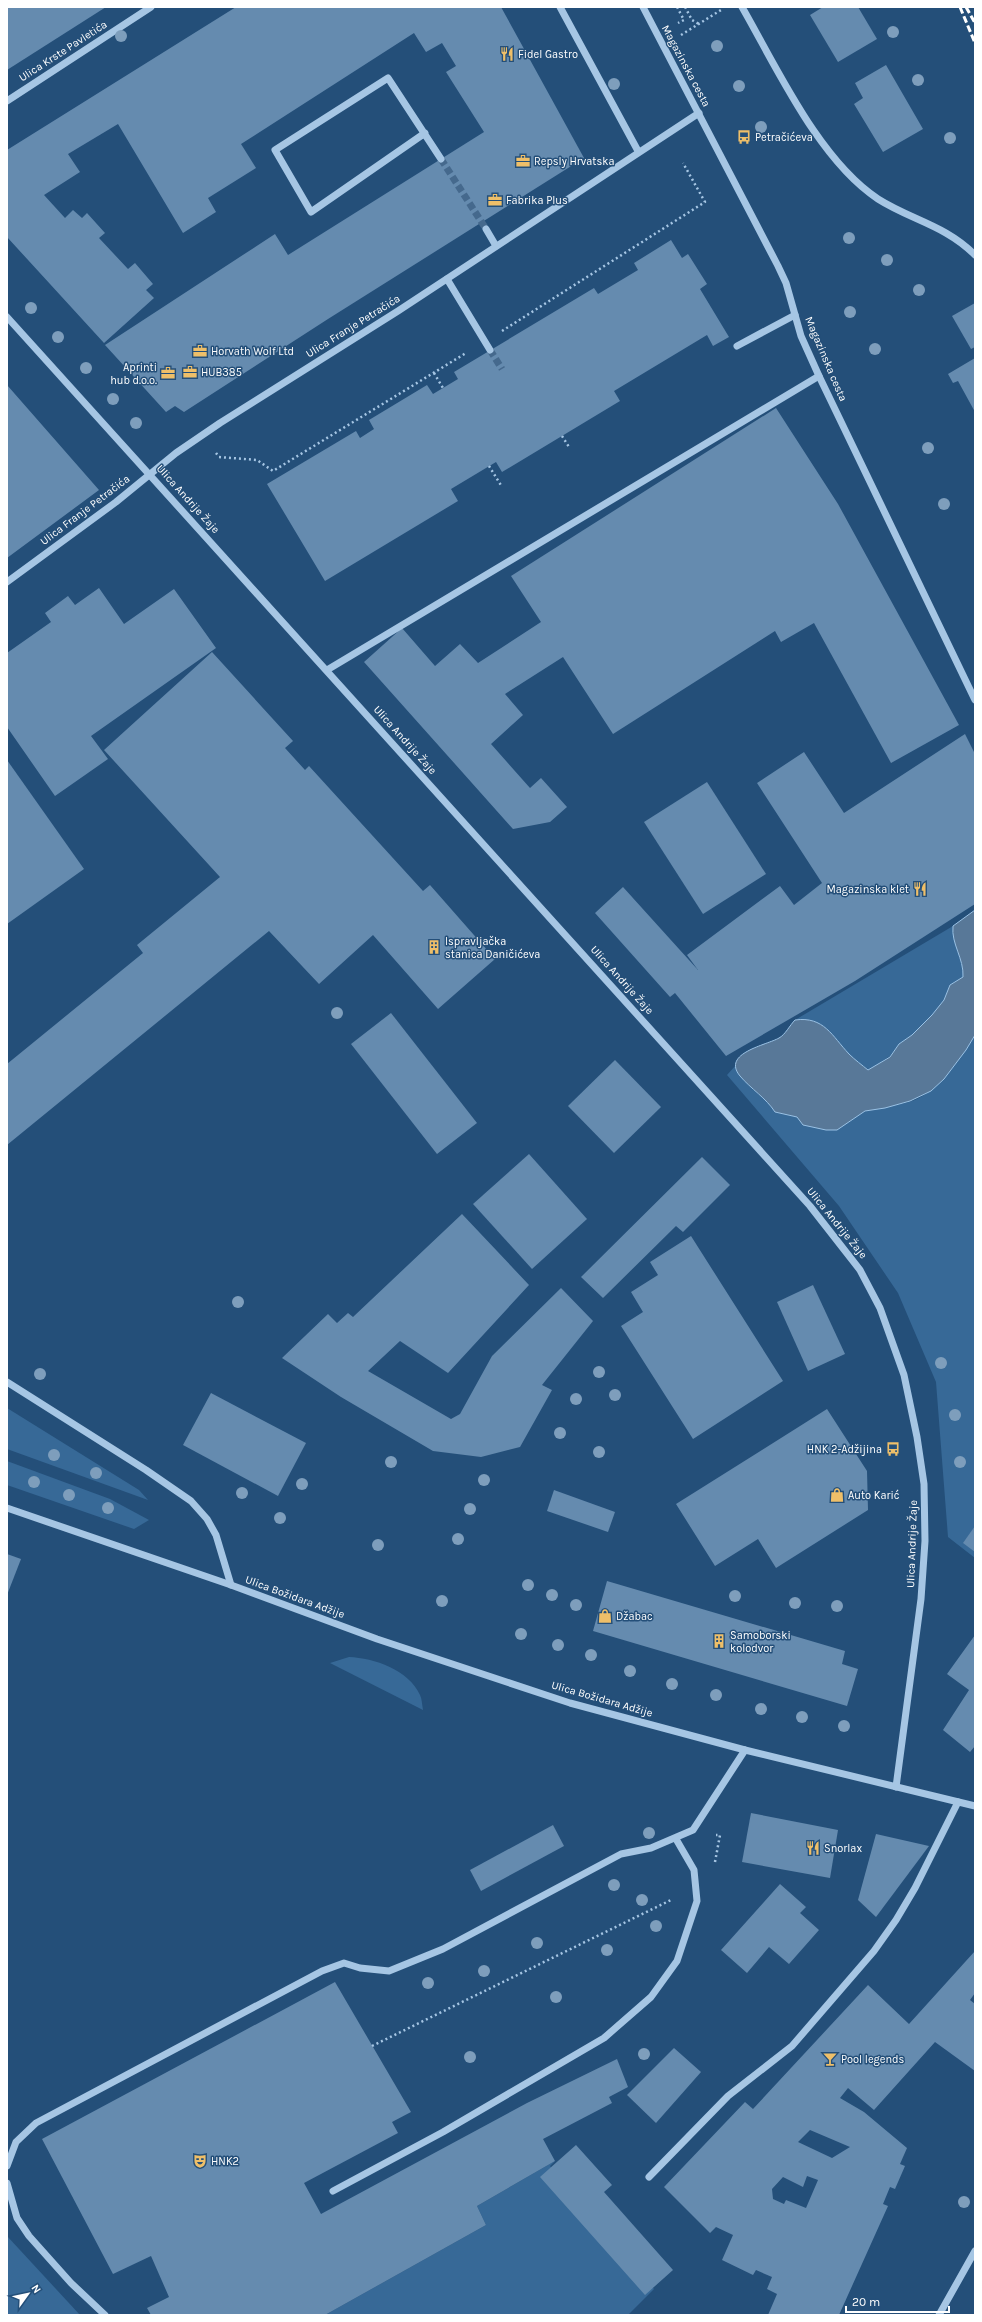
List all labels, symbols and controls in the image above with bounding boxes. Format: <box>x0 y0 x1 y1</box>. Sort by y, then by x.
street label: Ulica Krste Pavletića <box>17 18 109 84</box>
street label: Magazinska cesta <box>659 23 713 109</box>
restaurant icon: Fidel Gastro <box>499 46 515 62</box>
place label: Fidel Gastro <box>518 48 578 61</box>
bus stop icon: Petračićeva <box>736 129 752 145</box>
place label: Petračićeva <box>755 131 813 144</box>
office icon: Repsly Hrvatska <box>515 153 531 169</box>
place label: Repsly Hrvatska <box>534 155 615 168</box>
office icon: Fabrika Plus <box>487 192 503 208</box>
place label: Fabrika Plus <box>506 194 568 207</box>
street label: Ulica Franje Petračića <box>303 292 403 360</box>
street label: Magazinska cesta <box>802 315 850 403</box>
office icon: Horvath Wolf Ltd <box>192 343 208 359</box>
place label: Horvath Wolf Ltd <box>211 345 294 358</box>
place label: Aprinti hub d.o.o. <box>110 361 157 387</box>
office icon: HUB385 <box>182 364 198 380</box>
office icon: Aprinti hub d.o.o. <box>160 365 176 381</box>
place label: HUB385 <box>201 366 242 379</box>
street label: Ulica Andrije Žaje <box>154 461 224 536</box>
street label: Ulica Franje Petračića <box>38 472 132 548</box>
street label: Ulica Andrije Žaje <box>371 702 441 777</box>
restaurant icon: Magazinska klet <box>912 881 928 897</box>
place label: Magazinska klet <box>827 883 909 896</box>
place label: Ispravljačka stanica Daničićeva <box>445 935 540 961</box>
building icon: Ispravljačka stanica Daničićeva <box>426 939 442 955</box>
street label: Ulica Andrije Žaje <box>588 942 658 1017</box>
street label: Ulica Andrije Žaje <box>804 1183 872 1262</box>
bus stop icon: HNK 2-Adžijina <box>885 1441 901 1457</box>
place label: HNK 2-Adžijina <box>807 1443 882 1456</box>
shop icon: Auto Karić <box>829 1487 845 1503</box>
place label: Auto Karić <box>848 1489 900 1502</box>
street label: Ulica Andrije Žaje <box>902 1499 920 1588</box>
street label: Ulica Božidara Adžije <box>243 1573 347 1621</box>
shop icon: Džabac <box>597 1608 613 1624</box>
place label: Džabac <box>616 1610 653 1623</box>
place label: Samoborski kolodvor <box>730 1629 791 1655</box>
building icon: Samoborski kolodvor <box>711 1633 727 1649</box>
street label: Ulica Božidara Adžije <box>550 1678 655 1720</box>
restaurant icon: Snorlax <box>805 1840 821 1856</box>
place label: Snorlax <box>824 1842 862 1855</box>
bar icon: Pool legends <box>822 2051 838 2067</box>
place label: Pool legends <box>841 2053 905 2066</box>
theatre icon: HNK2 <box>192 2153 208 2169</box>
place label: HNK2 <box>211 2155 239 2168</box>
north arrow <box>8 2274 48 2314</box>
text: N <box>28 2282 44 2296</box>
scale bar <box>846 2288 949 2314</box>
text: 20 m <box>852 2295 880 2309</box>

